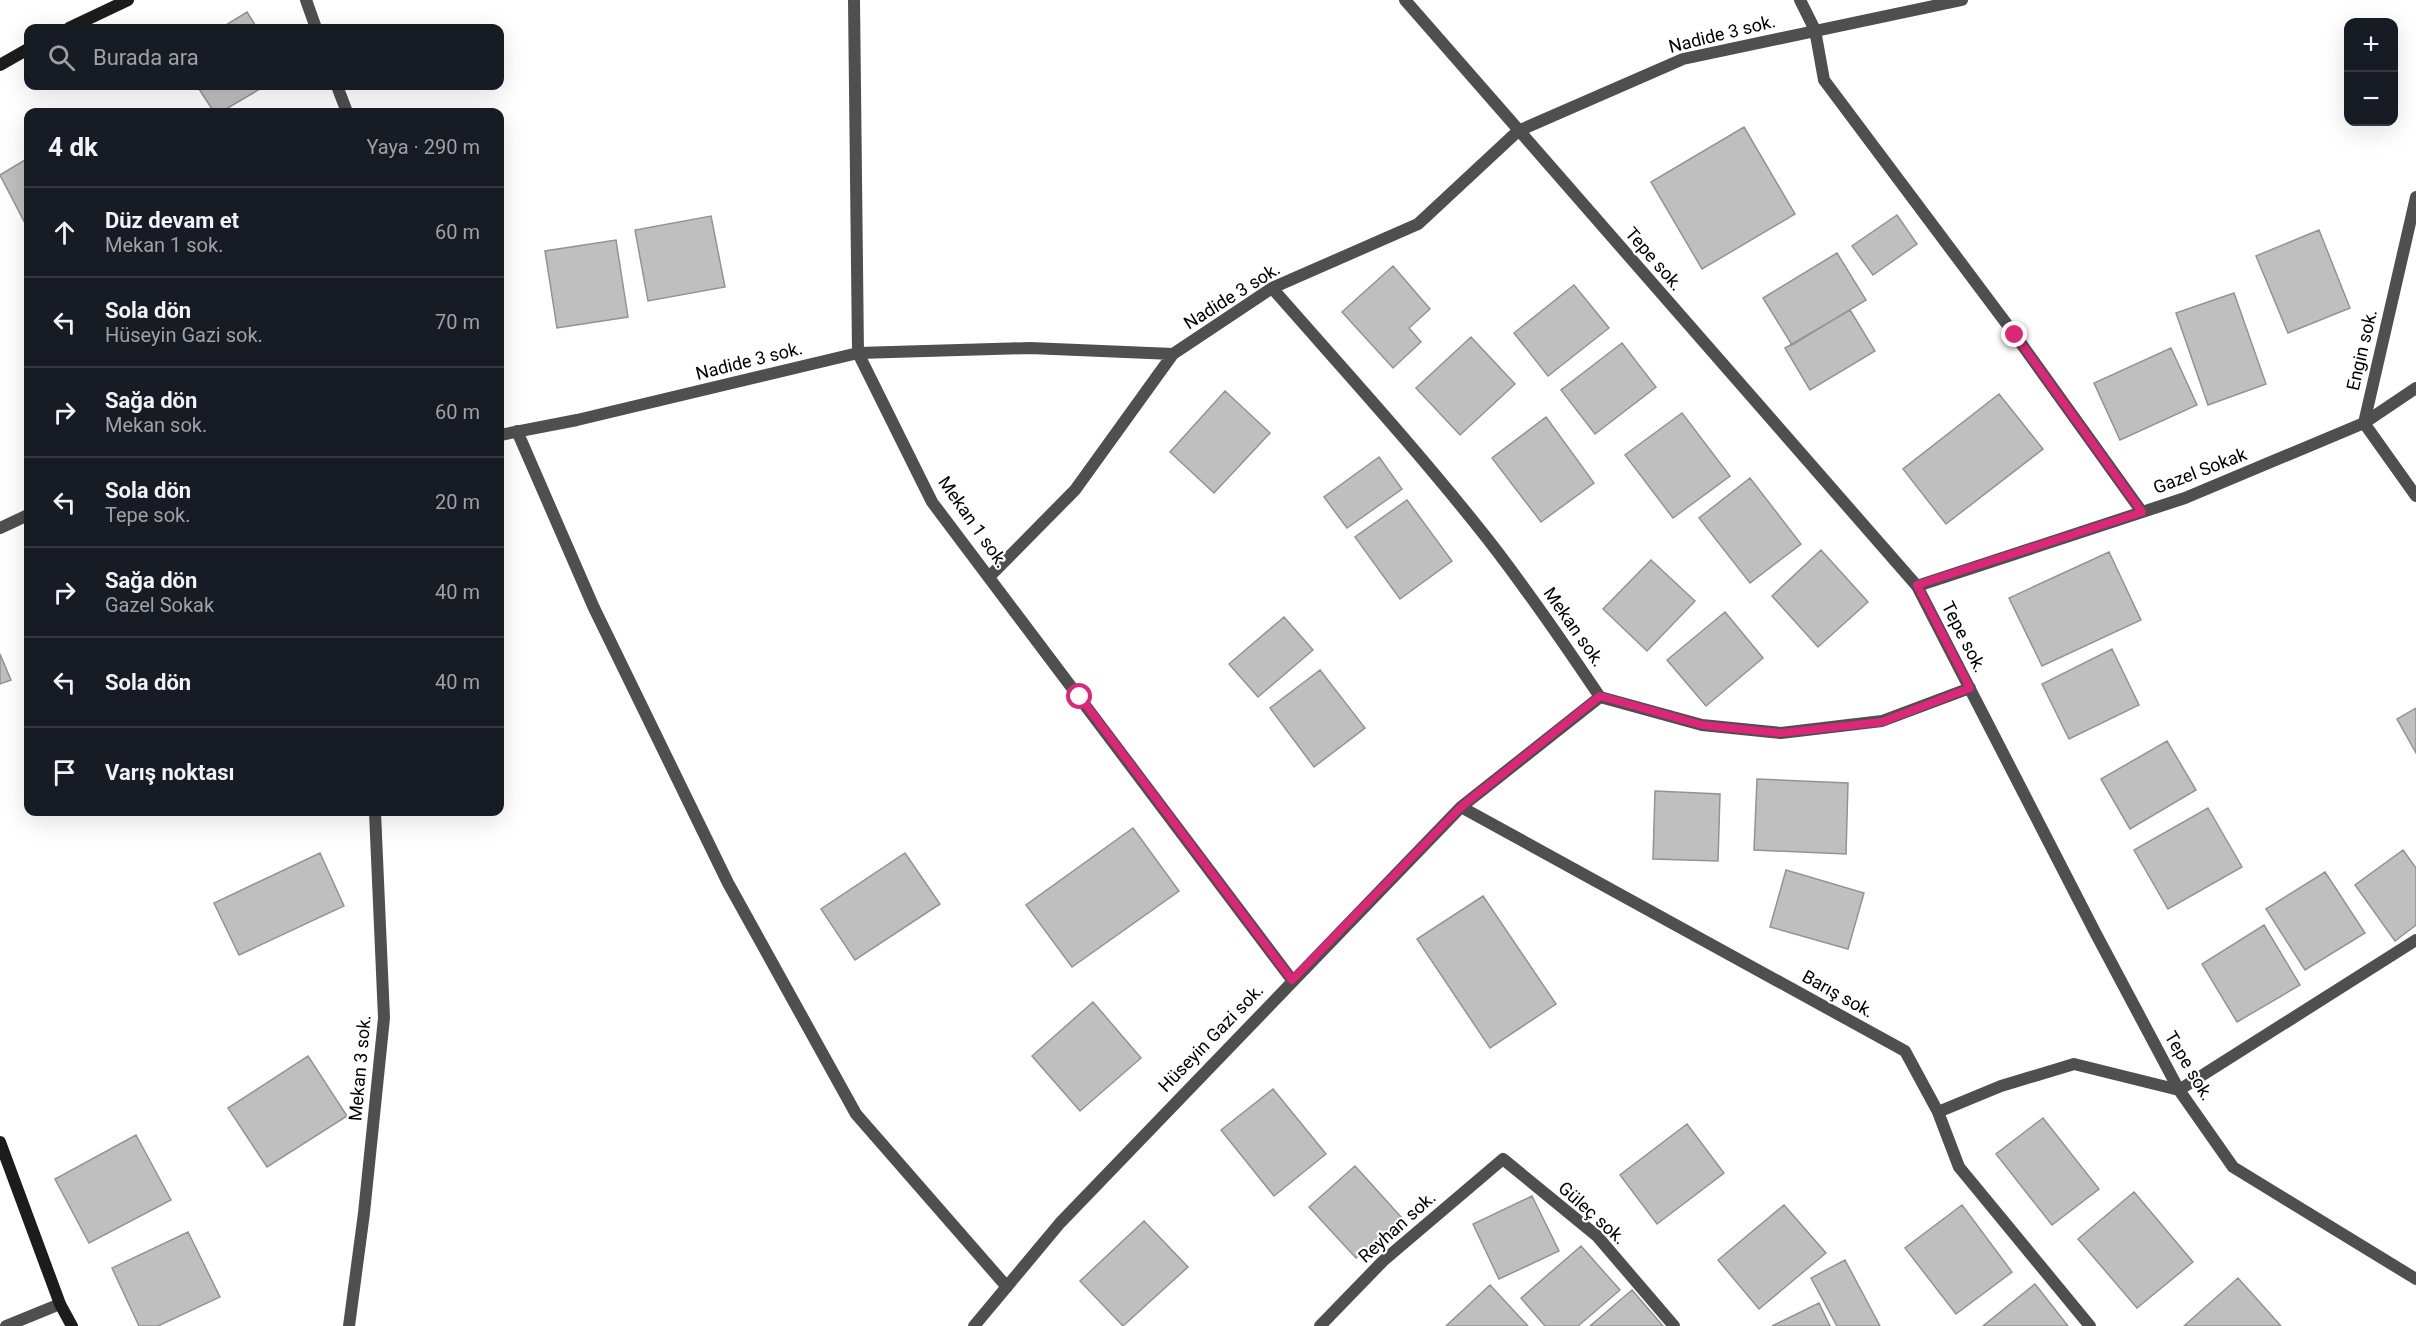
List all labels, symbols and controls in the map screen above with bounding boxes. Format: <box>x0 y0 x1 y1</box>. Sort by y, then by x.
street label: Nadide 3 sok. <box>1666 10 1777 57</box>
map controls <box>2344 18 2398 126</box>
button: + <box>2344 18 2398 72</box>
search box <box>24 24 504 90</box>
icon: search <box>45 41 78 74</box>
text: Burada ara <box>93 45 199 70</box>
button: − <box>2344 72 2398 126</box>
text: 4 dk <box>48 132 98 162</box>
text: Yaya · 290 m <box>366 135 480 159</box>
text: Düz devam et <box>105 208 239 233</box>
icon: ahead <box>48 216 81 249</box>
text: 60 m <box>435 220 480 244</box>
street label: Tepe sok. <box>1621 223 1688 295</box>
text: Mekan 1 sok. <box>105 233 223 257</box>
street label: Nadide 3 sok. <box>1180 258 1284 333</box>
text: Sola dön <box>105 298 191 323</box>
icon: left <box>48 306 81 339</box>
street label: Engin sok. <box>2342 307 2381 392</box>
text: 70 m <box>435 310 480 334</box>
route end <box>2001 321 2027 347</box>
text: Hüseyin Gazi sok. <box>105 323 263 347</box>
street label: Nadide 3 sok. <box>693 337 804 384</box>
text: Sağa dön <box>105 388 197 413</box>
icon: right <box>48 396 81 429</box>
text: 60 m <box>435 400 480 424</box>
text: Mekan sok. <box>105 413 207 437</box>
street label: Gazel Sokak <box>2150 443 2250 498</box>
street label: Mekan 1 sok. <box>934 472 1013 571</box>
text: Sola dön <box>105 478 191 503</box>
icon: left <box>48 486 81 519</box>
text: 20 m <box>435 490 480 514</box>
text: Tepe sok. <box>105 503 191 527</box>
text: Sağa dön <box>105 568 197 593</box>
icon: right <box>48 576 81 609</box>
text: 40 m <box>435 580 480 604</box>
street label: Mekan sok. <box>1539 583 1609 670</box>
text: Gazel Sokak <box>105 593 214 617</box>
street label: Tepe sok. <box>1938 598 1991 676</box>
icon: left <box>48 666 81 699</box>
text: Sola dön <box>105 670 191 695</box>
text: 40 m <box>435 670 480 694</box>
route start <box>1066 683 1092 709</box>
icon: arrive <box>48 756 81 789</box>
text: Varış noktası <box>105 760 235 785</box>
street label: Barış sok. <box>1799 965 1878 1022</box>
street label: Hüseyin Gazi sok. <box>1154 979 1268 1096</box>
street label: Mekan 3 sok. <box>344 1014 375 1122</box>
street label: Tepe sok. <box>2161 1027 2218 1104</box>
street label: Güleç sok. <box>1554 1177 1630 1248</box>
street label: Reyhan sok. <box>1354 1187 1440 1267</box>

